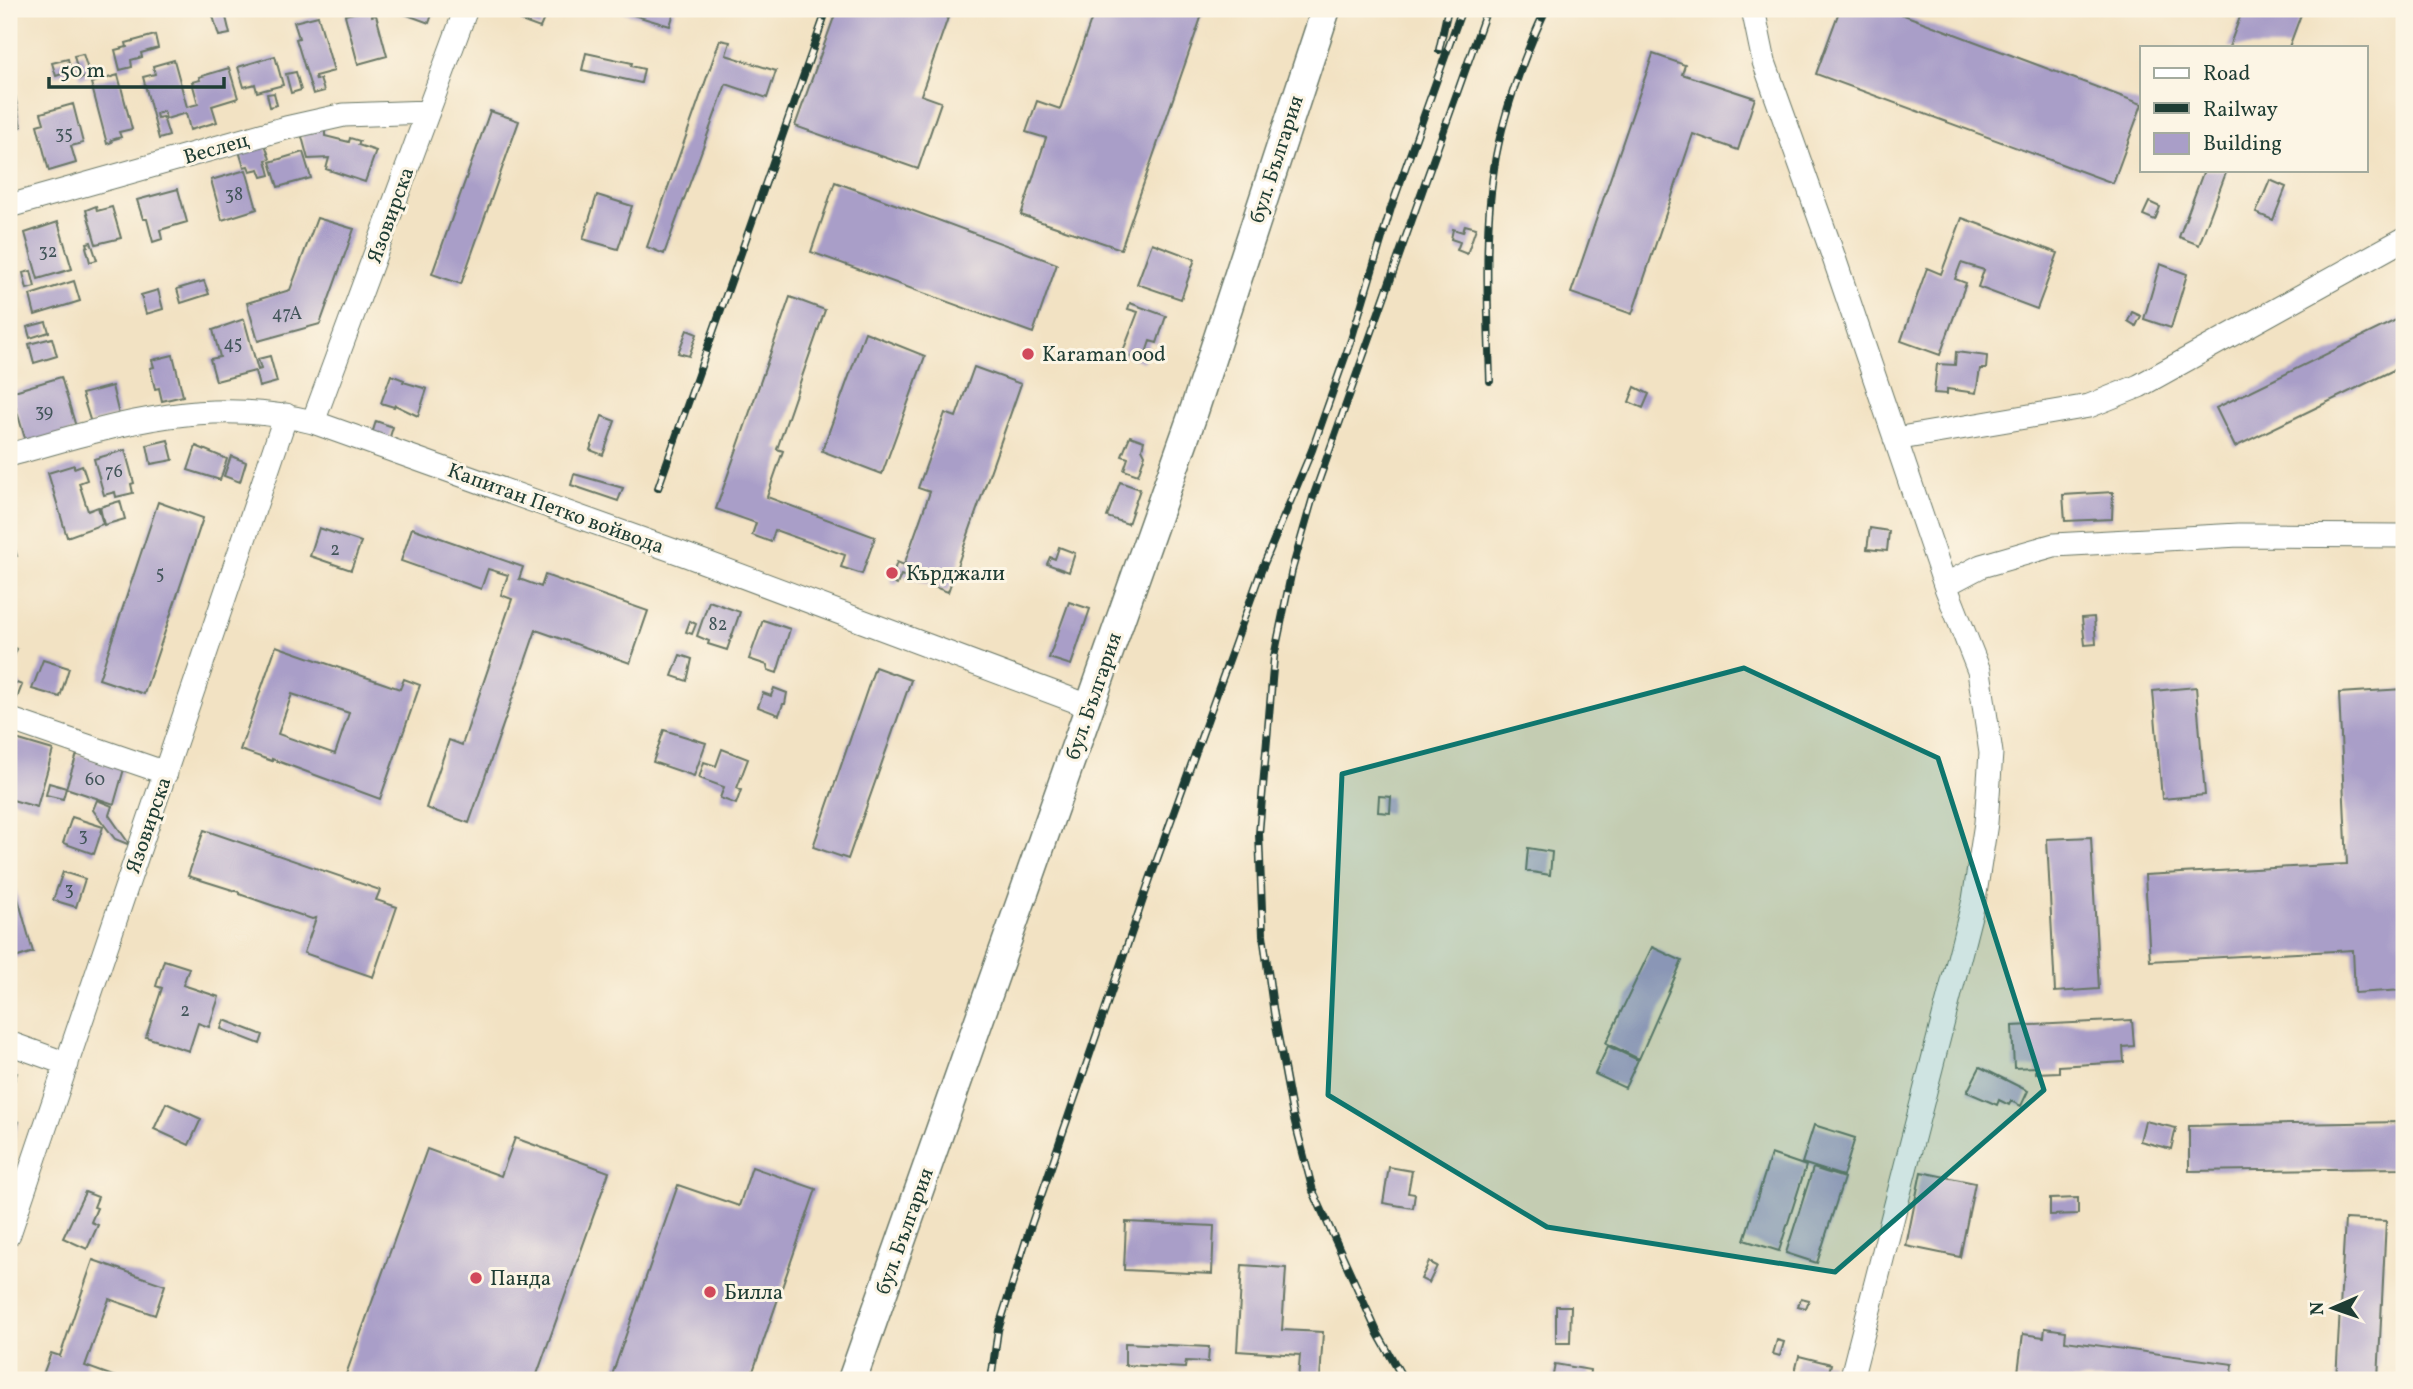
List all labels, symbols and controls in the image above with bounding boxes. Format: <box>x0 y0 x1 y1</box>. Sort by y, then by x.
scale bar <box>49 46 224 90</box>
legend <box>2140 46 2368 172</box>
text: 50 m <box>60 57 105 86</box>
text: Road <box>2203 60 2250 89</box>
street label: бул. България <box>1243 92 1312 227</box>
text: Railway <box>2203 96 2279 125</box>
house number: 35 <box>55 122 73 147</box>
street label: Веслец <box>180 126 253 173</box>
text: Building <box>2203 130 2282 159</box>
street label: Язовирска <box>361 163 422 268</box>
house number: 38 <box>225 183 243 208</box>
house number: 32 <box>39 240 57 265</box>
house number: 47А <box>272 302 302 327</box>
house number: 45 <box>224 332 242 357</box>
place label: Karaman ood <box>1042 341 1166 370</box>
marker: Karaman ood <box>1020 346 1036 362</box>
house number: 39 <box>35 400 53 425</box>
street label: Капитан Петко войвода <box>443 457 668 562</box>
house number: 76 <box>105 460 123 485</box>
house number: 2 <box>330 538 340 563</box>
place label: Кърджали <box>906 560 1005 589</box>
house number: 5 <box>156 562 164 587</box>
marker: Кърджали <box>884 565 900 581</box>
house number: 82 <box>709 613 727 638</box>
street label: бул. България <box>1059 629 1130 764</box>
house number: 60 <box>85 768 105 793</box>
street label: Язовирска <box>119 773 179 878</box>
house number: 3 <box>78 824 88 849</box>
house number: 3 <box>64 878 74 903</box>
house number: 2 <box>180 999 190 1024</box>
street label: бул. България <box>869 1164 942 1299</box>
place label: Панда <box>490 1265 551 1294</box>
marker: Панда <box>468 1270 484 1286</box>
north arrow <box>2298 1274 2368 1344</box>
place label: Билла <box>724 1279 783 1308</box>
marker: Билла <box>702 1284 718 1300</box>
text: N <box>2305 1301 2331 1316</box>

